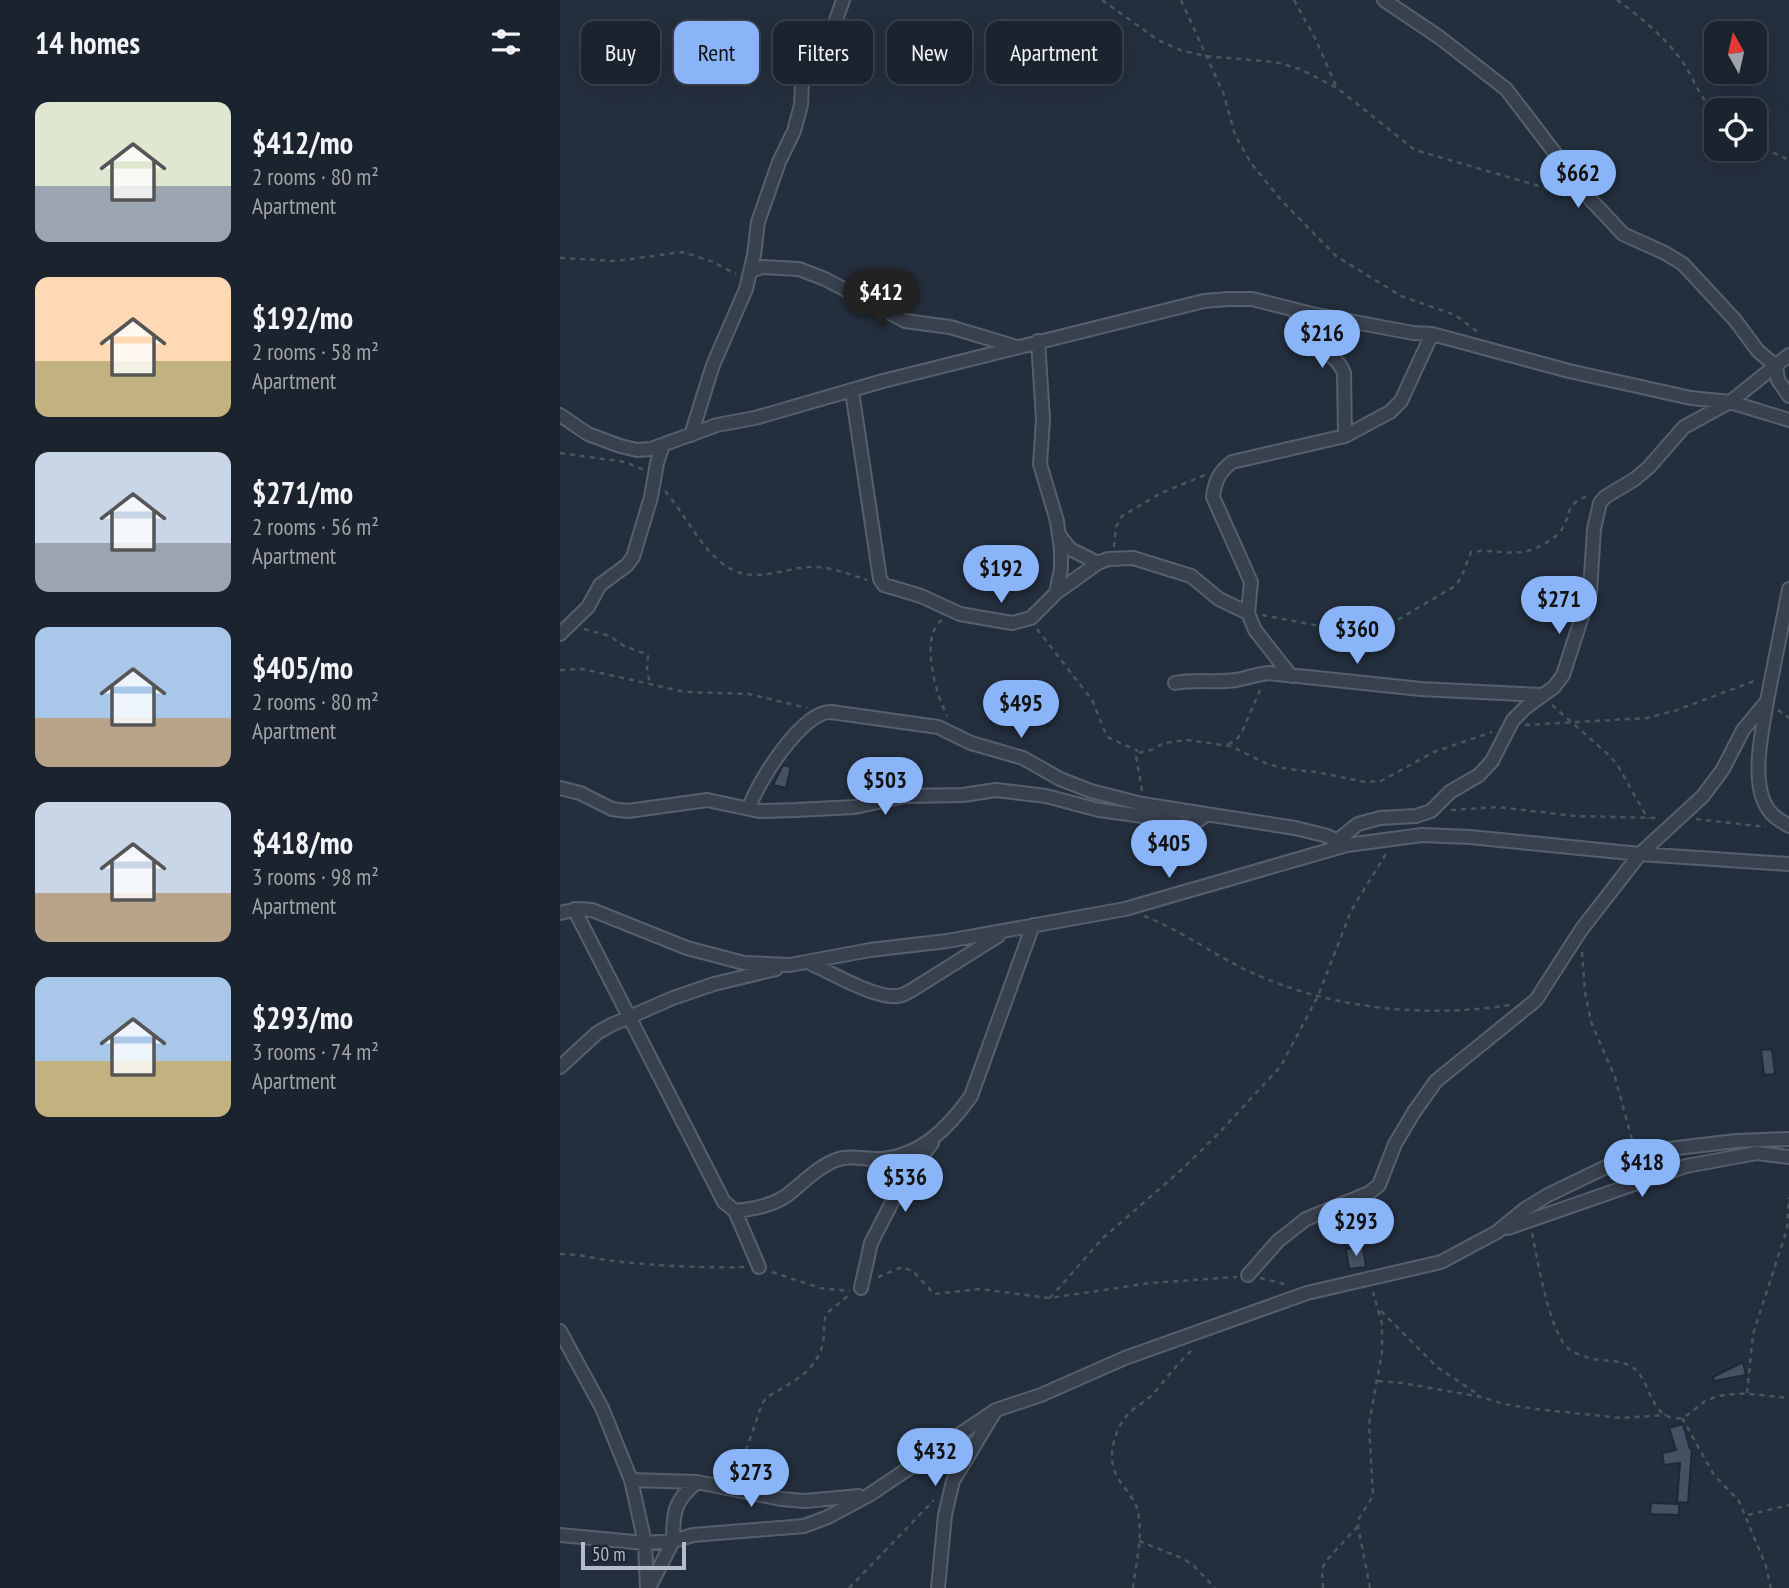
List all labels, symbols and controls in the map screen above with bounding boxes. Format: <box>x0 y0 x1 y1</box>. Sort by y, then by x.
chip: Buy <box>581 21 660 84</box>
chip: Rent <box>674 21 759 84</box>
chip: Filters <box>773 21 873 84</box>
chip: New <box>887 21 972 84</box>
chip: Apartment <box>986 21 1122 84</box>
north arrow <box>1704 21 1768 84</box>
map controls <box>1704 21 1767 161</box>
text: 14 homes <box>35 23 140 62</box>
icon: filters <box>487 23 525 61</box>
button: locate <box>1704 98 1767 161</box>
text: $412/mo <box>252 123 353 162</box>
icon: home <box>91 130 175 214</box>
pin: $662 <box>1537 150 1619 210</box>
text: $662 <box>1556 158 1600 187</box>
text: 2 rooms · 80 m² <box>252 162 379 191</box>
text: Apartment <box>252 191 336 220</box>
pin: $412 <box>840 270 922 329</box>
text: $412 <box>859 277 903 306</box>
text: $192/mo <box>252 298 353 337</box>
icon: home <box>91 305 175 389</box>
pin: $216 <box>1281 310 1363 370</box>
text: $216 <box>1300 318 1344 347</box>
text: 2 rooms · 58 m² <box>252 337 379 366</box>
text: Apartment <box>252 366 336 395</box>
text: $271/mo <box>252 473 353 512</box>
icon: home <box>91 480 175 564</box>
text: 2 rooms · 56 m² <box>252 512 379 541</box>
text: Apartment <box>252 541 336 570</box>
pin: $192 <box>960 546 1042 605</box>
text: $192 <box>979 553 1023 582</box>
pin: $271 <box>1518 576 1600 636</box>
text: $271 <box>1537 584 1581 613</box>
pin: $360 <box>1316 606 1398 666</box>
text: $360 <box>1335 614 1379 643</box>
text: $405/mo <box>252 648 353 687</box>
icon: home <box>91 655 175 739</box>
pin: $495 <box>980 680 1062 740</box>
text: 2 rooms · 80 m² <box>252 687 379 716</box>
text: $495 <box>999 688 1043 717</box>
text: Apartment <box>252 716 336 745</box>
pin: $503 <box>844 758 926 817</box>
text: $503 <box>863 765 907 794</box>
pin: $405 <box>1128 820 1210 880</box>
text: $418/mo <box>252 823 353 862</box>
text: $405 <box>1147 828 1191 857</box>
icon: home <box>91 830 175 914</box>
text: 3 rooms · 98 m² <box>252 862 379 891</box>
text: Apartment <box>252 891 336 920</box>
text: $293/mo <box>252 998 353 1037</box>
icon: home <box>91 1005 175 1089</box>
text: 3 rooms · 74 m² <box>252 1037 379 1066</box>
text: Apartment <box>252 1066 336 1095</box>
pin: $418 <box>1601 1140 1683 1199</box>
text: $418 <box>1620 1147 1664 1176</box>
pin: $536 <box>864 1154 946 1214</box>
text: $536 <box>883 1162 927 1191</box>
pin: $293 <box>1315 1198 1397 1258</box>
text: $293 <box>1334 1206 1378 1235</box>
pin: $432 <box>894 1428 976 1488</box>
text: $432 <box>913 1436 957 1465</box>
pin: $273 <box>710 1450 792 1509</box>
text: $273 <box>729 1457 773 1486</box>
scale bar <box>581 1539 686 1571</box>
text: 50 m <box>592 1542 626 1566</box>

